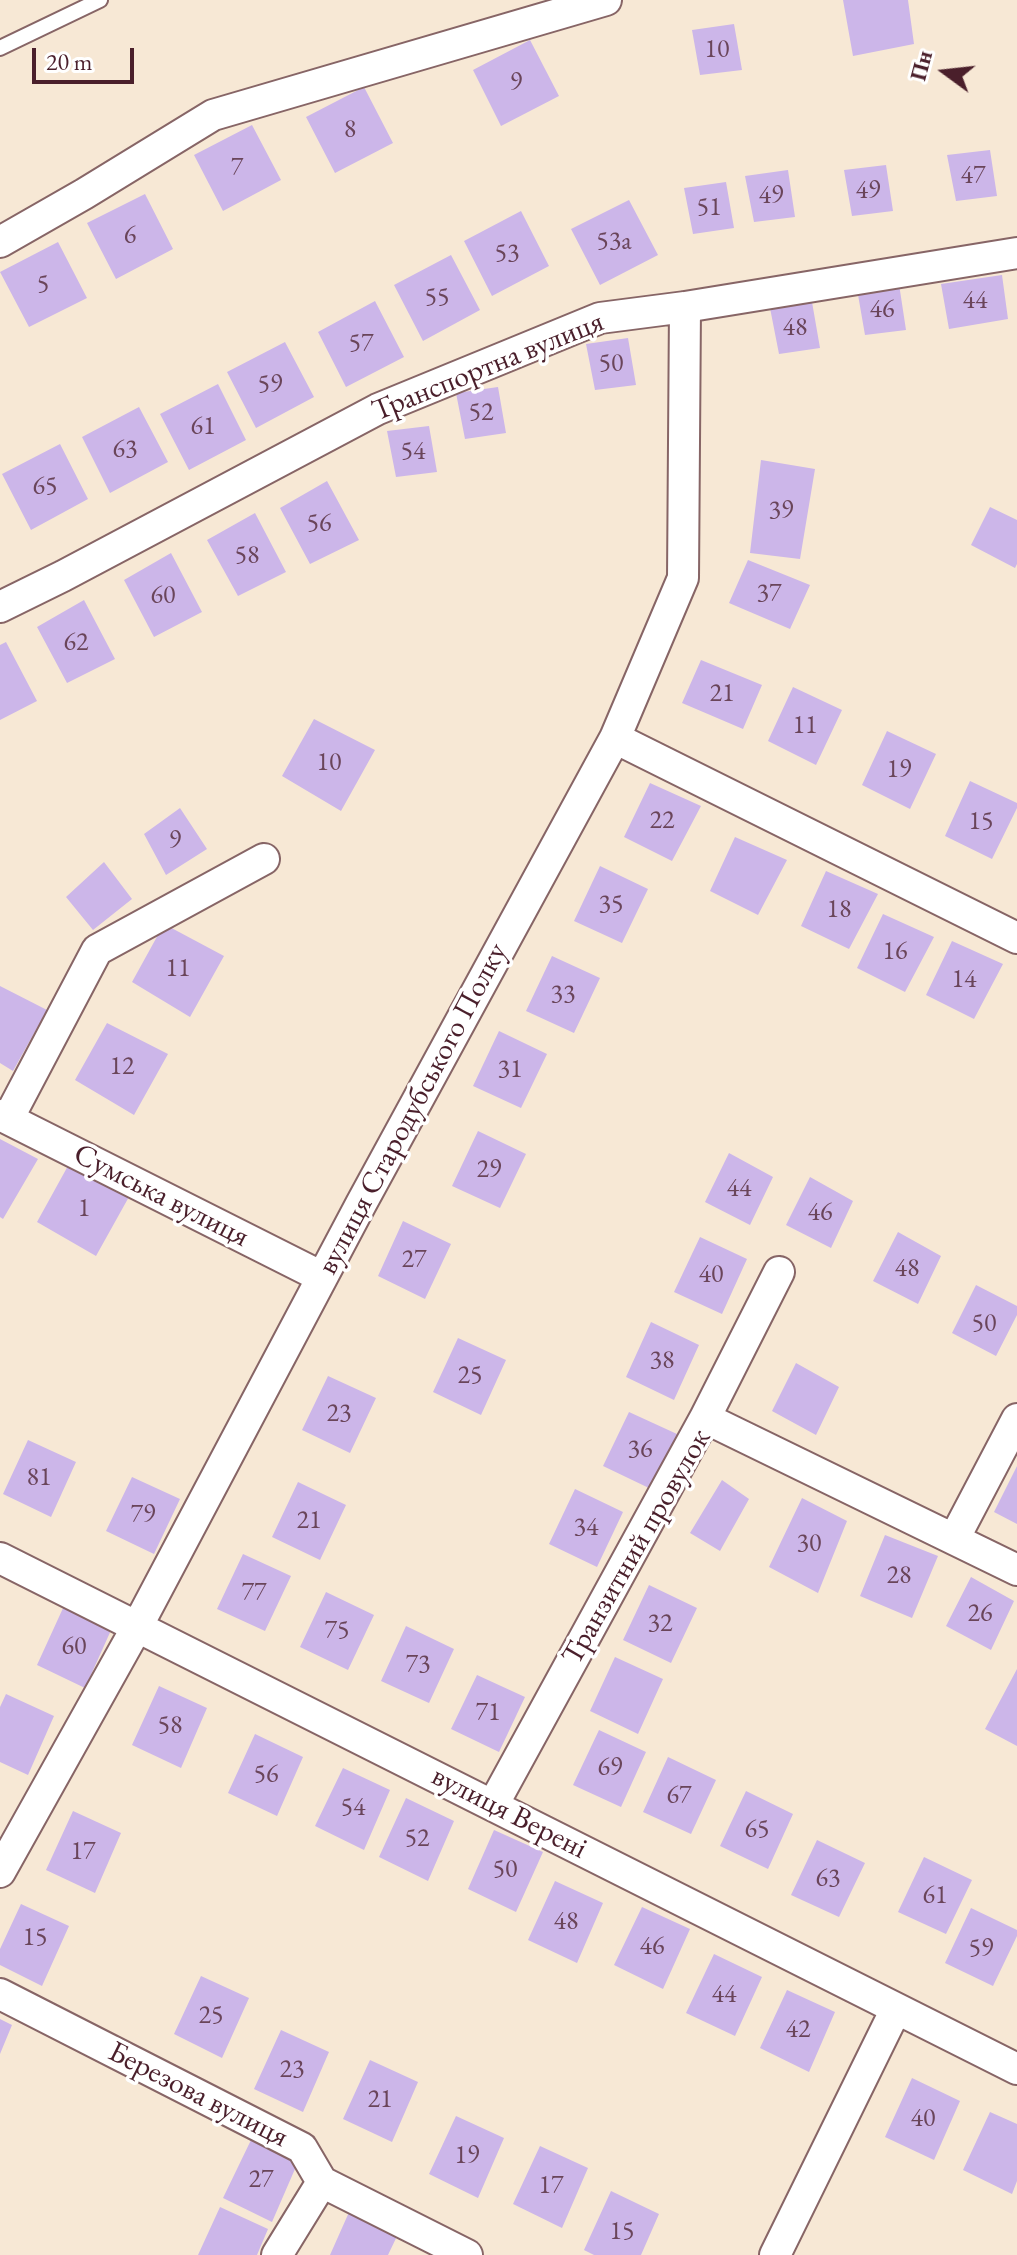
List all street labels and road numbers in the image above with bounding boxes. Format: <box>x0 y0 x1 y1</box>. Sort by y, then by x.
street label: Транспортна вулиця <box>367 304 609 430</box>
street label: вулиця Стародубського Полку <box>310 937 516 1281</box>
street label: Сумська вулиця <box>67 1136 255 1256</box>
street label: Транзитний провулок <box>555 1423 719 1671</box>
street label: вулиця Верені <box>425 1759 593 1867</box>
street label: Березова вулиця <box>102 2034 294 2156</box>

